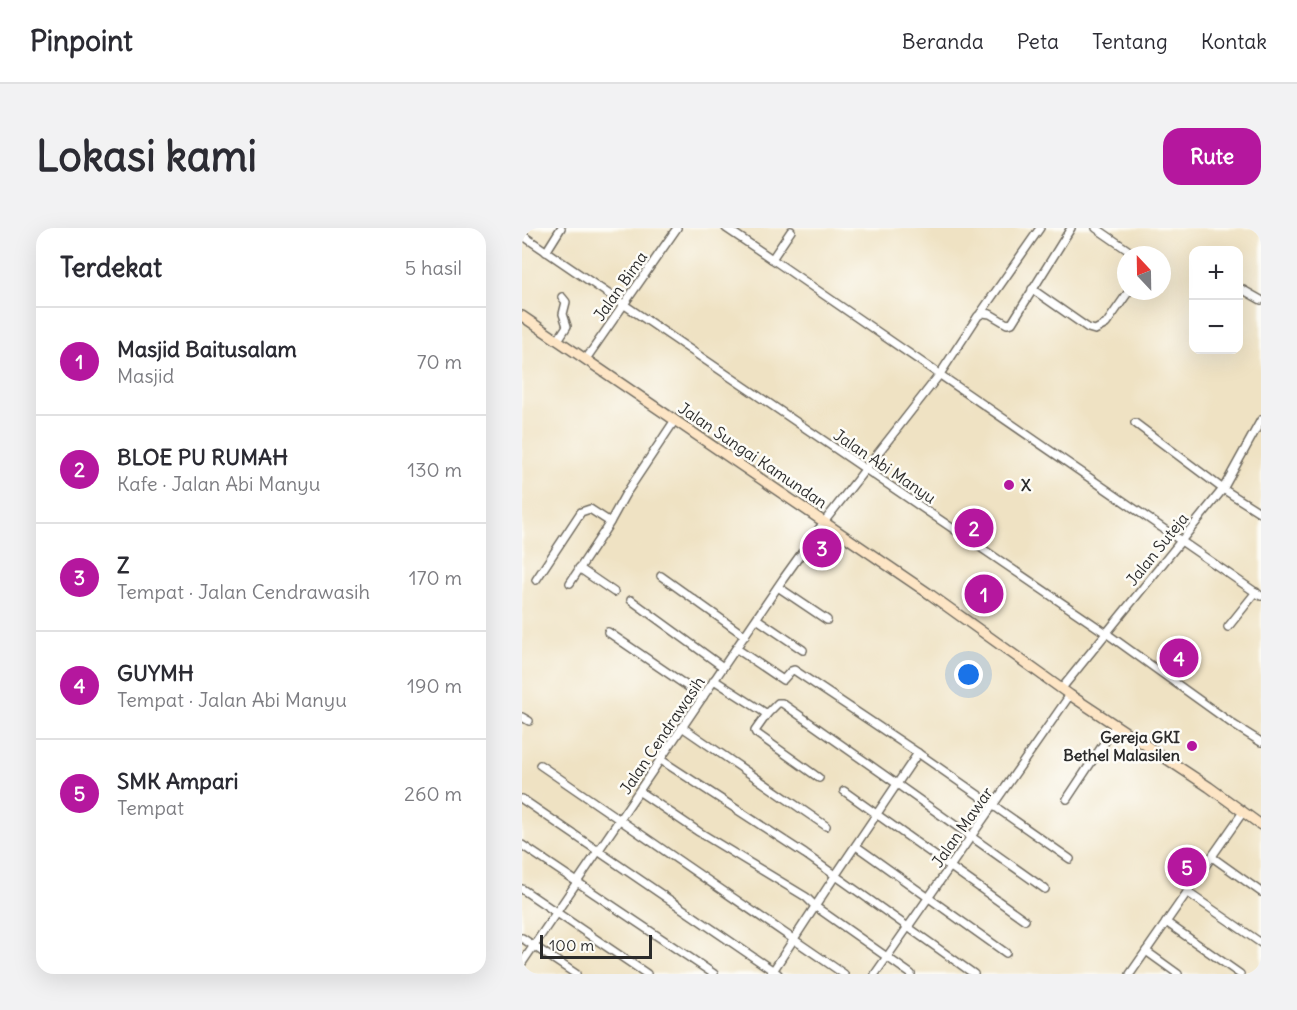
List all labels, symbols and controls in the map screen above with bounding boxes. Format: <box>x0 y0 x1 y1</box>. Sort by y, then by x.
text: Pinpoint <box>30 23 133 59</box>
text: Beranda <box>902 28 984 55</box>
text: Peta <box>1017 28 1059 55</box>
text: Tentang <box>1092 28 1168 55</box>
text: Kontak <box>1201 28 1267 55</box>
button: Rute <box>1163 128 1261 185</box>
text: Lokasi kami <box>36 130 257 182</box>
north arrow <box>1117 246 1171 300</box>
map controls <box>1189 246 1243 354</box>
button: + <box>1189 246 1243 300</box>
street label: Jalan Bima <box>589 247 651 325</box>
text: Terdekat <box>60 251 162 284</box>
text: 5 hasil <box>405 255 462 280</box>
button: − <box>1189 300 1243 354</box>
text: Masjid Baitusalam <box>117 335 297 363</box>
text: 1 <box>76 349 83 374</box>
text: 70 m <box>417 349 462 374</box>
text: Masjid <box>117 363 174 388</box>
street label: Jalan Sungai Kamundan <box>675 398 831 512</box>
street label: Jalan Abi Manyu <box>830 424 940 508</box>
text: BLOE PU RUMAH <box>117 443 288 471</box>
text: 2 <box>74 457 85 482</box>
text: 130 m <box>407 457 462 482</box>
text: Kafe · Jalan Abi Manyu <box>117 471 320 496</box>
place label: X <box>1021 475 1032 495</box>
marker: X <box>1002 478 1016 492</box>
pin: 2 <box>954 506 994 550</box>
street label: Jalan Suteja <box>1122 509 1192 589</box>
pin: 3 <box>802 526 842 570</box>
text: Z <box>117 551 130 579</box>
text: 3 <box>74 565 85 590</box>
text: 170 m <box>409 565 462 590</box>
pin: 1 <box>964 572 1004 616</box>
text: Tempat · Jalan Cendrawasih <box>117 579 370 604</box>
pin: 4 <box>1160 636 1198 680</box>
text: GUYMH <box>117 659 194 687</box>
your location <box>954 660 983 689</box>
street label: Jalan Cendrawasih <box>615 672 709 798</box>
text: 4 <box>74 673 85 698</box>
text: 190 m <box>407 673 462 698</box>
text: Tempat · Jalan Abi Manyu <box>117 687 347 712</box>
place label: Gereja GKI Bethel Malasilen <box>1063 727 1180 765</box>
marker: Gereja GKI Bethel Malasilen <box>1185 739 1199 753</box>
text: SMK Ampari <box>117 767 238 795</box>
text: 5 <box>74 781 85 806</box>
text: 260 m <box>404 781 462 806</box>
street label: Jalan Mawar <box>927 783 997 871</box>
text: Tempat <box>117 795 184 820</box>
pin: 5 <box>1168 844 1206 890</box>
scale bar <box>540 932 652 960</box>
text: 100 m <box>549 935 594 955</box>

